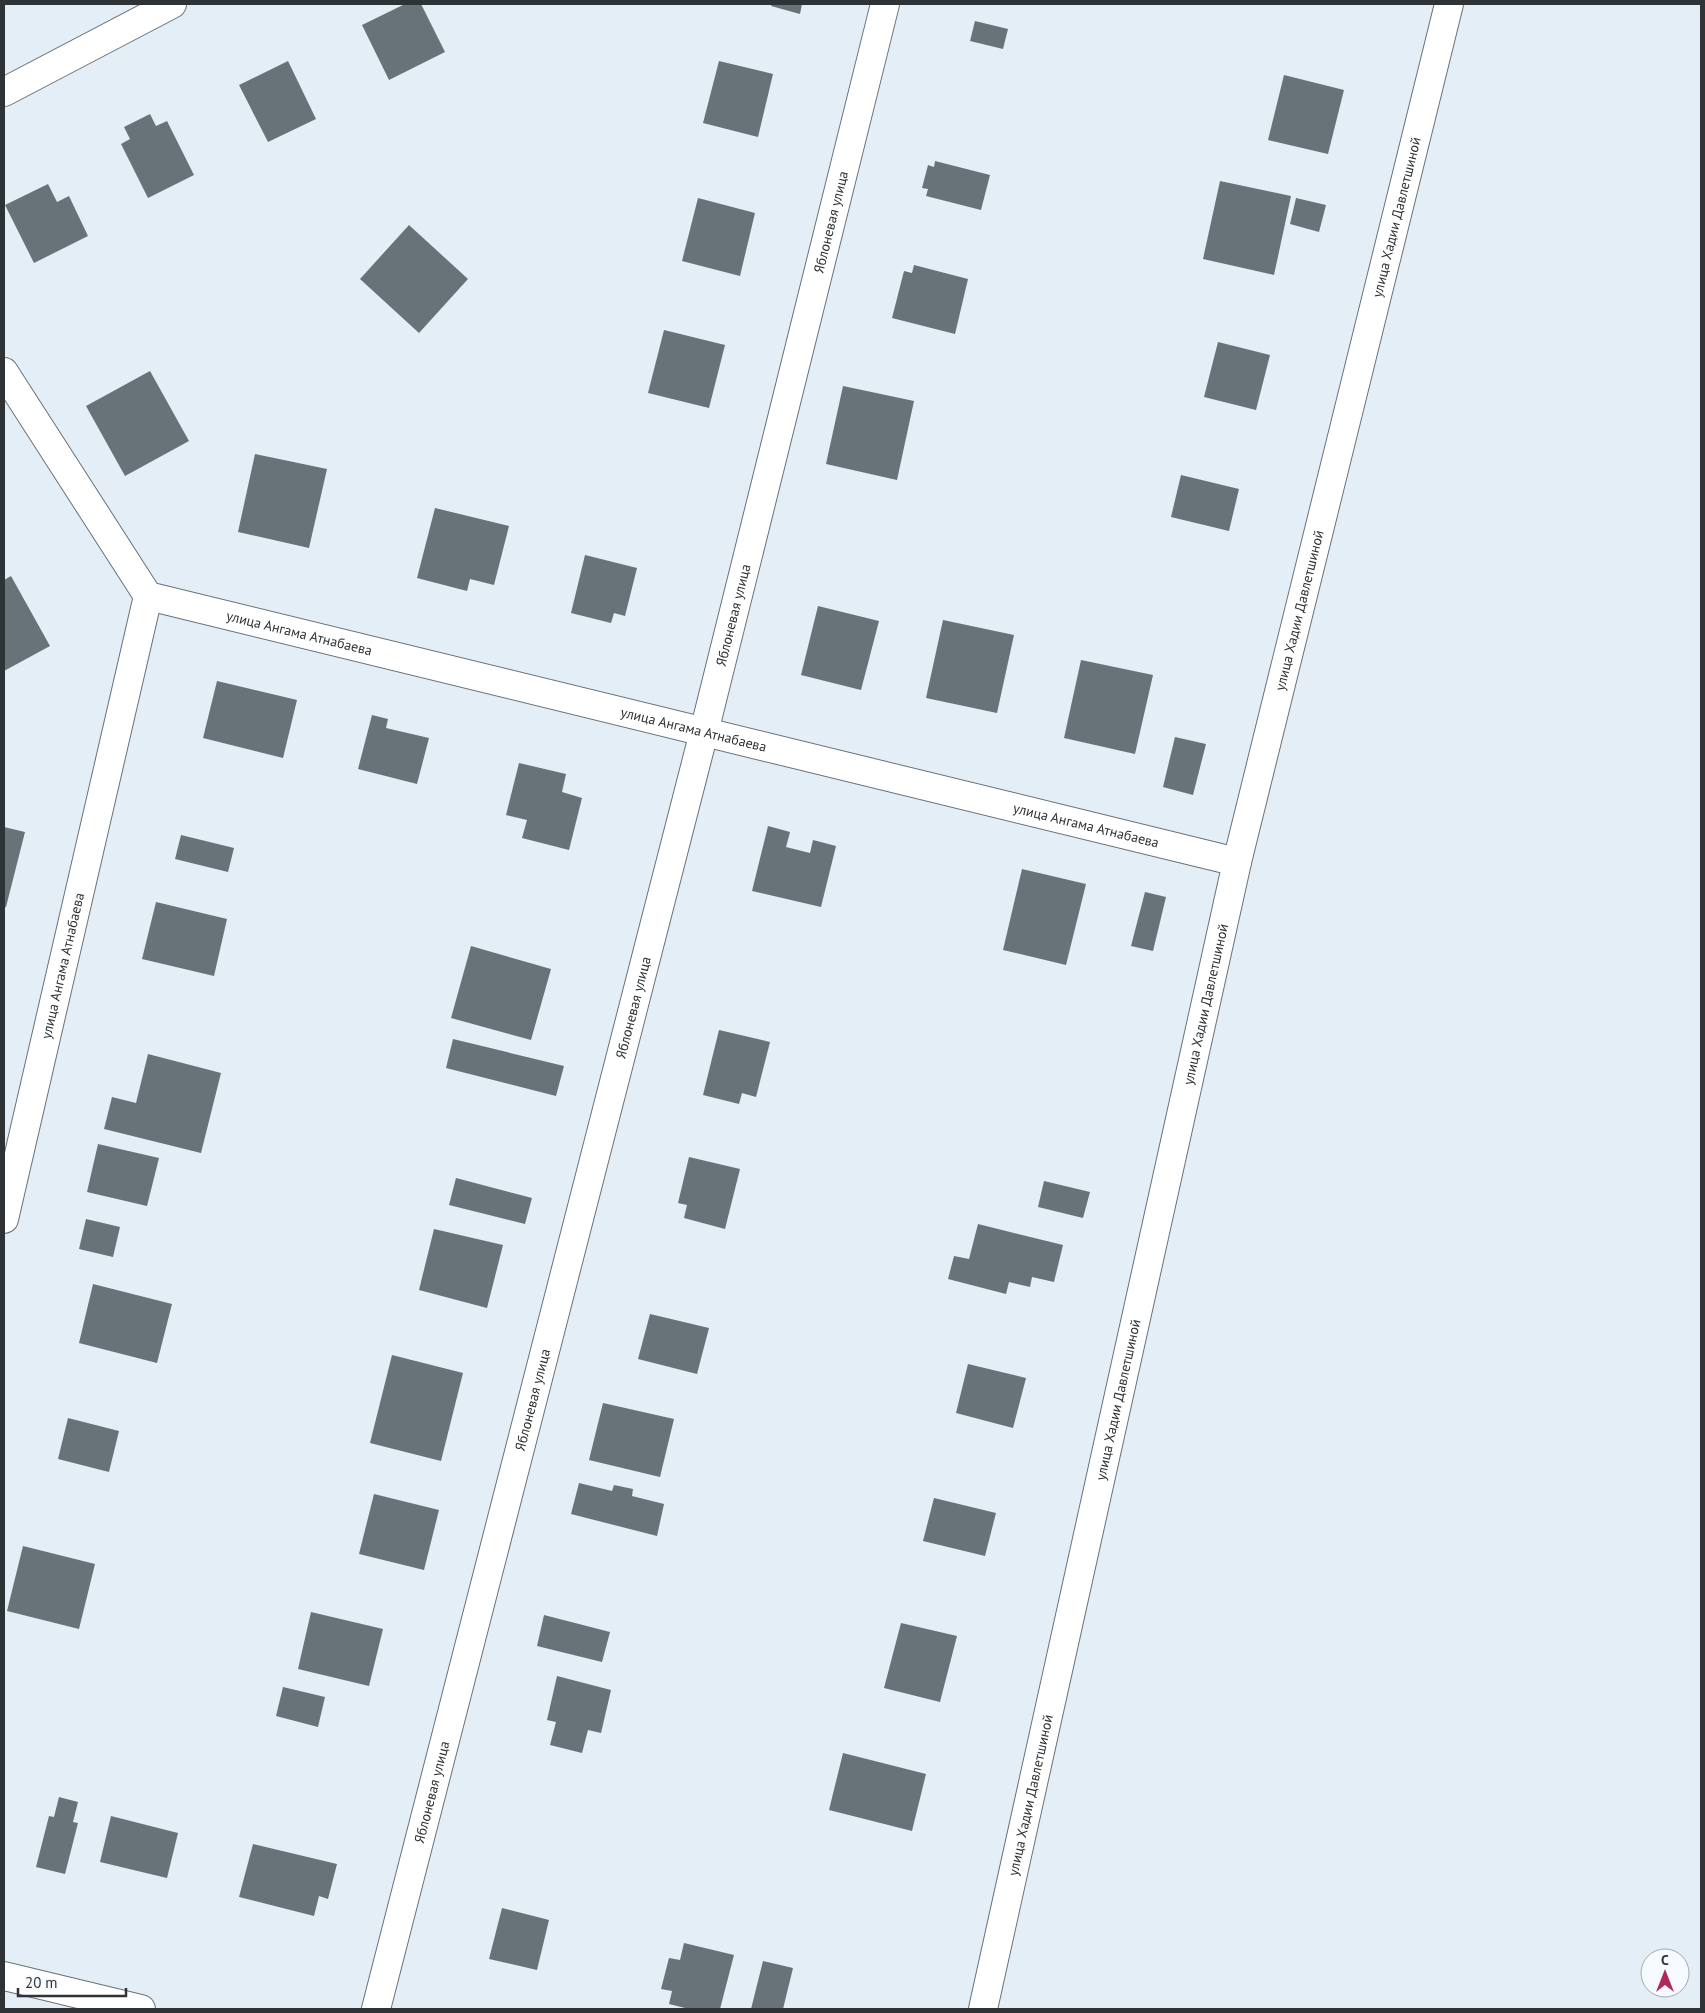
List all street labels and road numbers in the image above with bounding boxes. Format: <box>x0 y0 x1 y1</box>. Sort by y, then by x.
street label: улица Хадии Давлетшиной <box>1368 135 1425 299</box>
street label: Яблоневая улица <box>809 169 852 275</box>
street label: улица Хадии Давлетшиной <box>1271 528 1328 692</box>
street label: Яблоневая улица <box>712 562 754 668</box>
street label: улица Ангама Атнабаева <box>224 606 374 659</box>
street label: улица Ангама Атнабаева <box>619 703 769 756</box>
street label: улица Ангама Атнабаева <box>1011 799 1161 852</box>
street label: улица Ангама Атнабаева <box>37 891 88 1041</box>
street label: улица Хадии Давлетшиной <box>1179 922 1232 1087</box>
street label: Яблоневая улица <box>611 955 655 1060</box>
street label: улица Хадии Давлетшиной <box>1091 1317 1145 1482</box>
street label: Яблоневая улица <box>511 1347 554 1453</box>
street label: улица Хадии Давлетшиной <box>1004 1713 1057 1878</box>
street label: Яблоневая улица <box>410 1739 453 1845</box>

